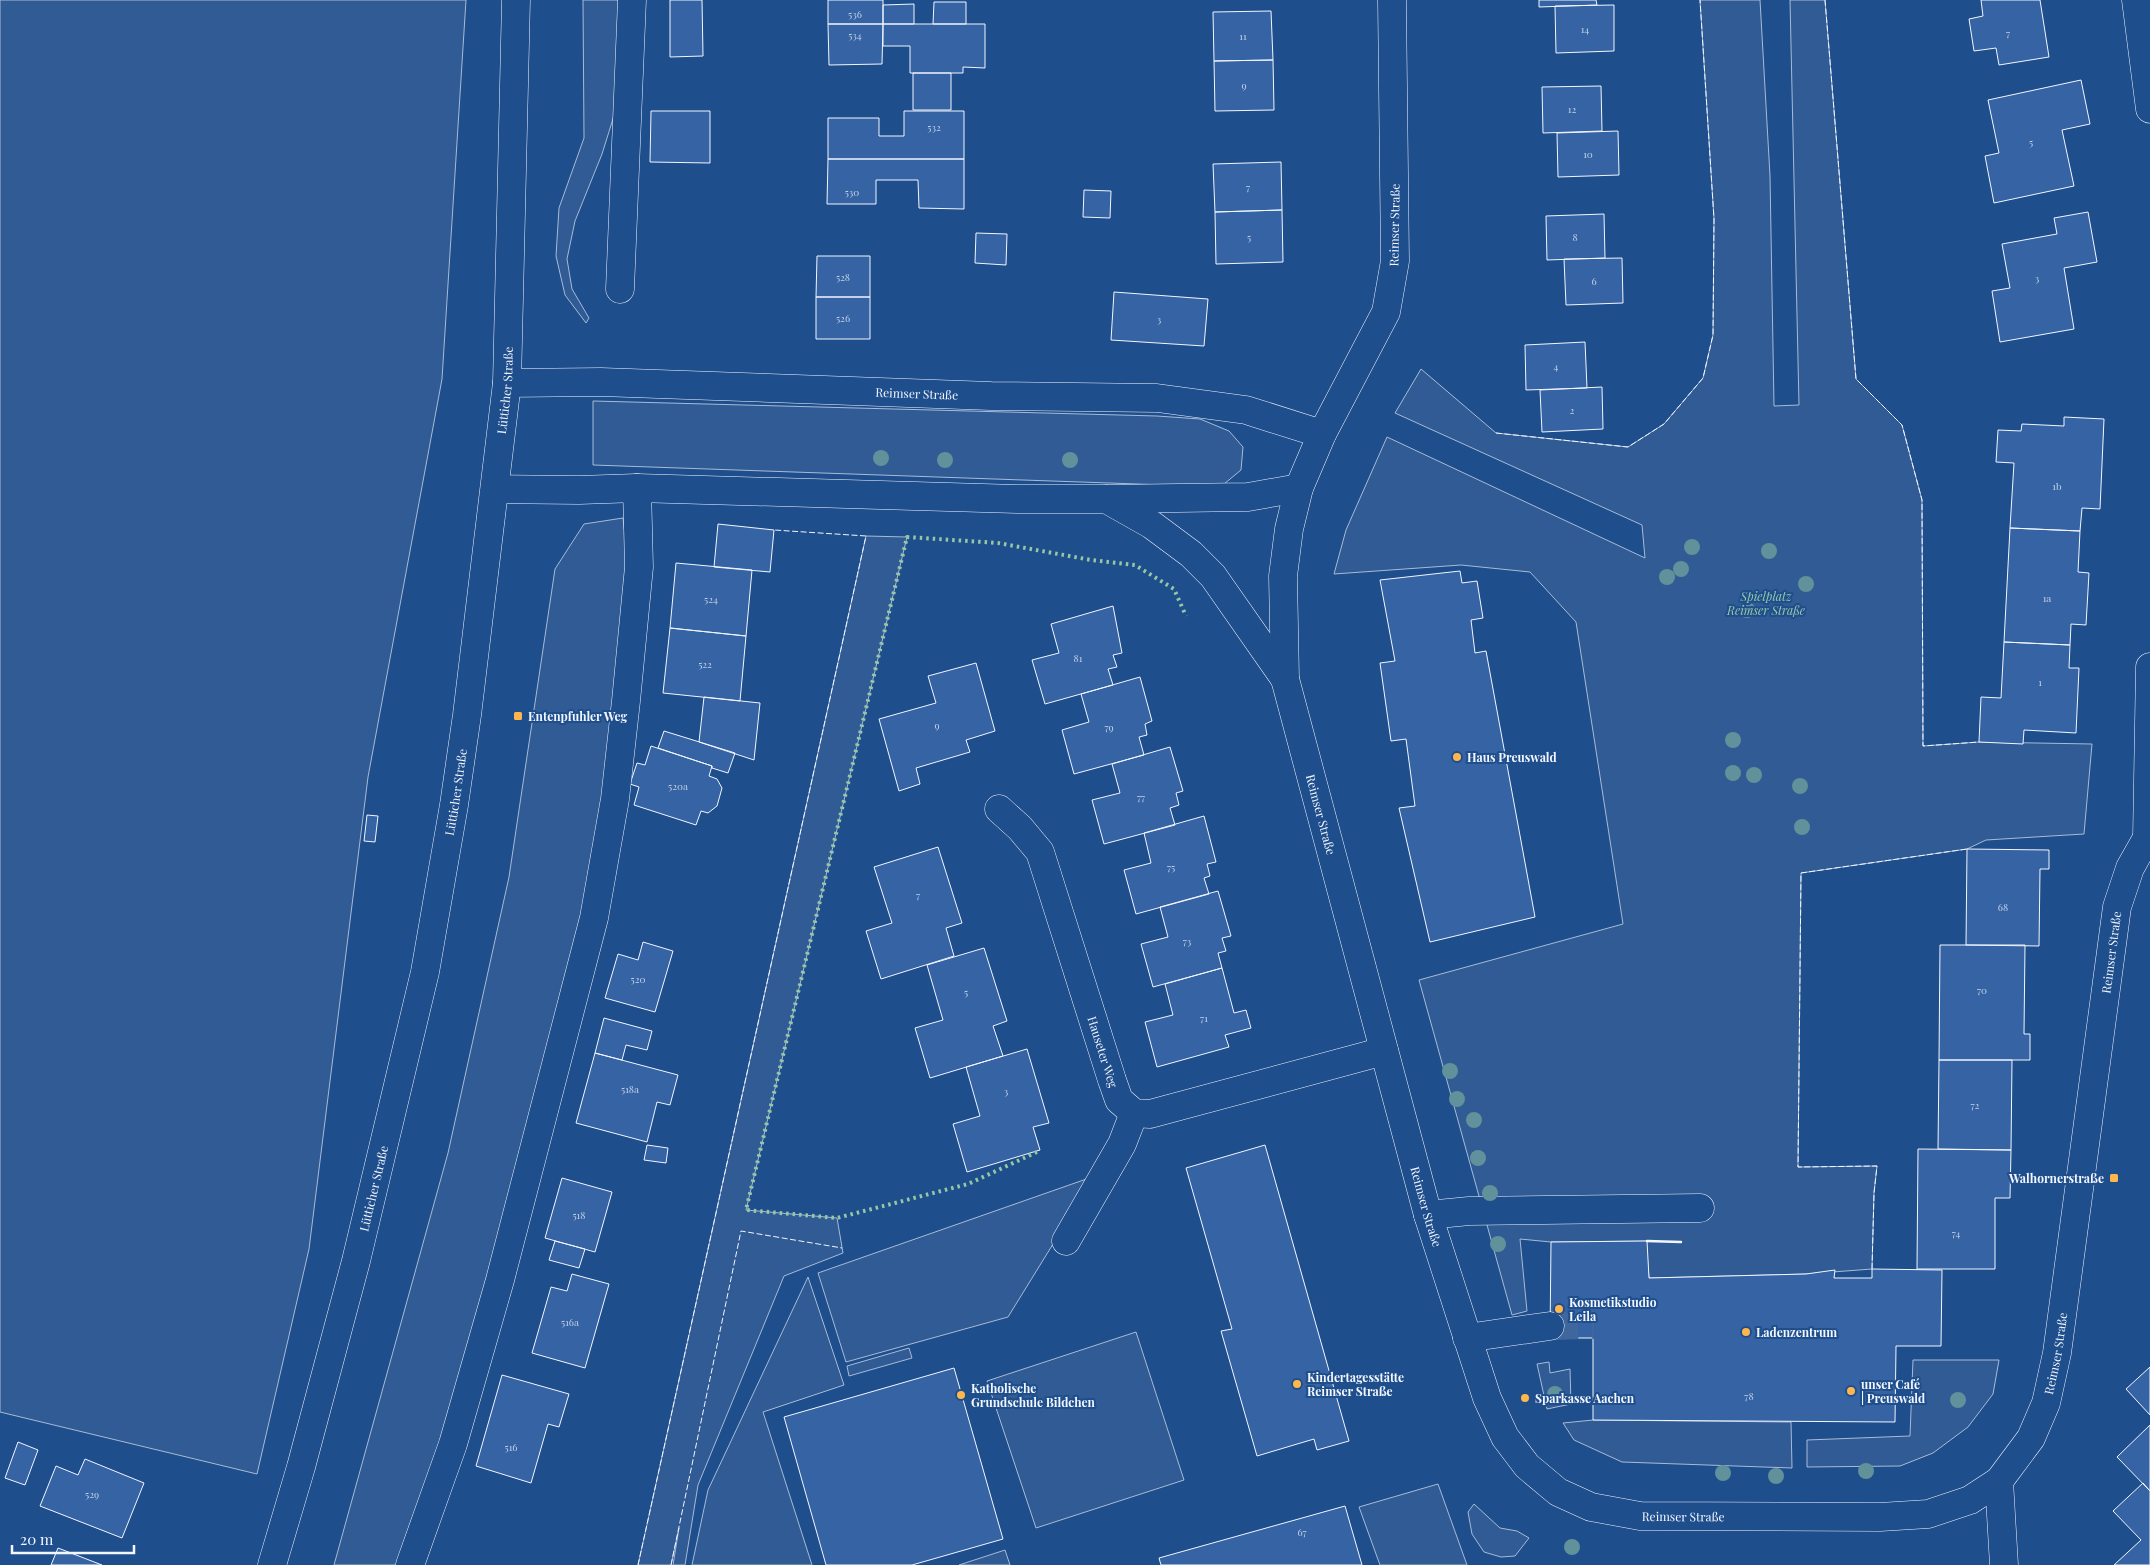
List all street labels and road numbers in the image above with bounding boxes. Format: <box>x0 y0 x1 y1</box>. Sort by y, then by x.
street label: Reimser Straße <box>1385 184 1403 266</box>
street label: Lütticher Straße <box>493 346 516 435</box>
street label: Reimser Straße <box>875 384 958 403</box>
street label: Lütticher Straße <box>441 748 470 837</box>
street label: Reimser Straße <box>1303 772 1340 856</box>
street label: Reimser Straße <box>2097 910 2124 994</box>
street label: Hauseter Weg <box>1084 1014 1122 1090</box>
street label: Lütticher Straße <box>355 1144 391 1233</box>
street label: Reimser Straße <box>1407 1165 1446 1249</box>
street label: Reimser Straße <box>2040 1312 2070 1396</box>
street label: Reimser Straße <box>1642 1508 1725 1524</box>

